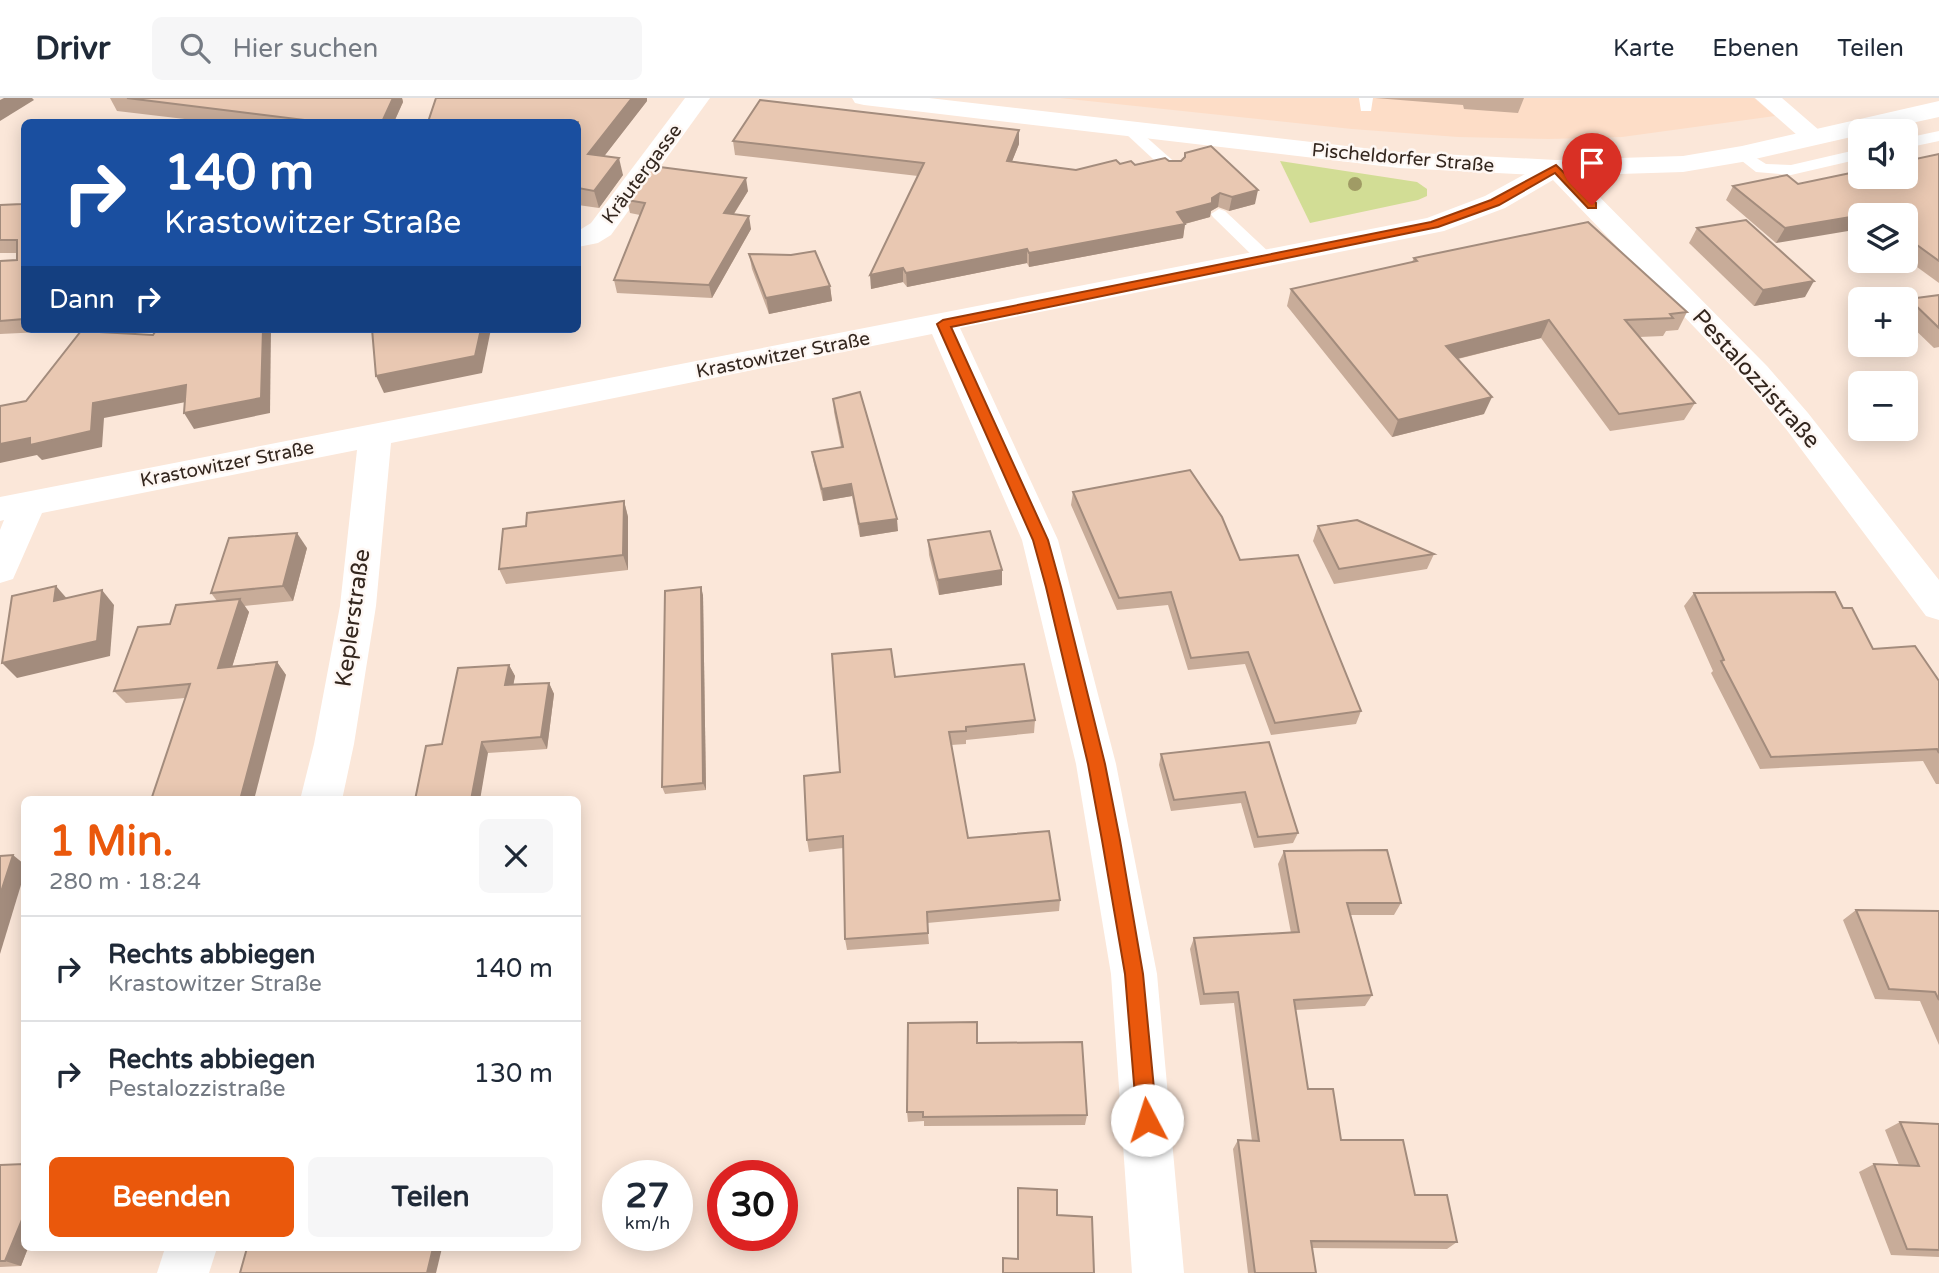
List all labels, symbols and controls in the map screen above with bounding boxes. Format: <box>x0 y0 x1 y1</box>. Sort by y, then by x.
search box <box>152 17 642 80</box>
text: Drivr <box>35 29 110 68</box>
icon: search <box>176 29 214 67</box>
text: Hier suchen <box>232 33 378 64</box>
text: Karte <box>1613 34 1674 63</box>
text: Ebenen <box>1712 34 1799 63</box>
text: Teilen <box>1837 34 1904 63</box>
map controls <box>1848 119 1918 441</box>
button: sound <box>1848 119 1918 189</box>
street label: Kräutergasse <box>597 120 687 228</box>
pin <box>1562 133 1622 205</box>
street label: Pischeldorfer Straße <box>1311 139 1495 177</box>
text: 140 m <box>164 144 314 203</box>
icon: arrive <box>1573 144 1611 182</box>
icon: right <box>49 147 140 238</box>
button: layers <box>1848 203 1918 273</box>
text: Krastowitzer Straße <box>164 204 461 242</box>
icon: right <box>129 280 167 318</box>
text: Dann <box>49 284 115 315</box>
button: + <box>1848 287 1918 357</box>
street label: Pestalozzistraße <box>1686 304 1826 454</box>
street label: Krastowitzer Straße <box>694 327 872 383</box>
button: − <box>1848 371 1918 441</box>
street label: Krastowitzer Straße <box>138 436 316 492</box>
street label: Keplerstraße <box>329 547 377 689</box>
text: 1 Min. <box>49 816 173 867</box>
button: close <box>479 819 553 893</box>
text: 280 m · 18:24 <box>49 868 201 896</box>
text: Rechts abbiegen <box>108 939 315 970</box>
icon: right <box>49 950 87 988</box>
text: 140 m <box>473 953 553 984</box>
text: Krastowitzer Straße <box>108 970 322 998</box>
text: Rechts abbiegen <box>108 1044 315 1075</box>
icon: right <box>49 1055 87 1093</box>
text: 130 m <box>473 1058 553 1089</box>
text: Pestalozzistraße <box>108 1075 286 1103</box>
position arrow <box>1110 1083 1184 1157</box>
button: Beenden <box>49 1157 294 1237</box>
button: Teilen <box>308 1157 553 1237</box>
speed limit sign: 30 <box>707 1160 798 1251</box>
text: 27 <box>626 1175 669 1217</box>
text: km/h <box>625 1212 670 1234</box>

